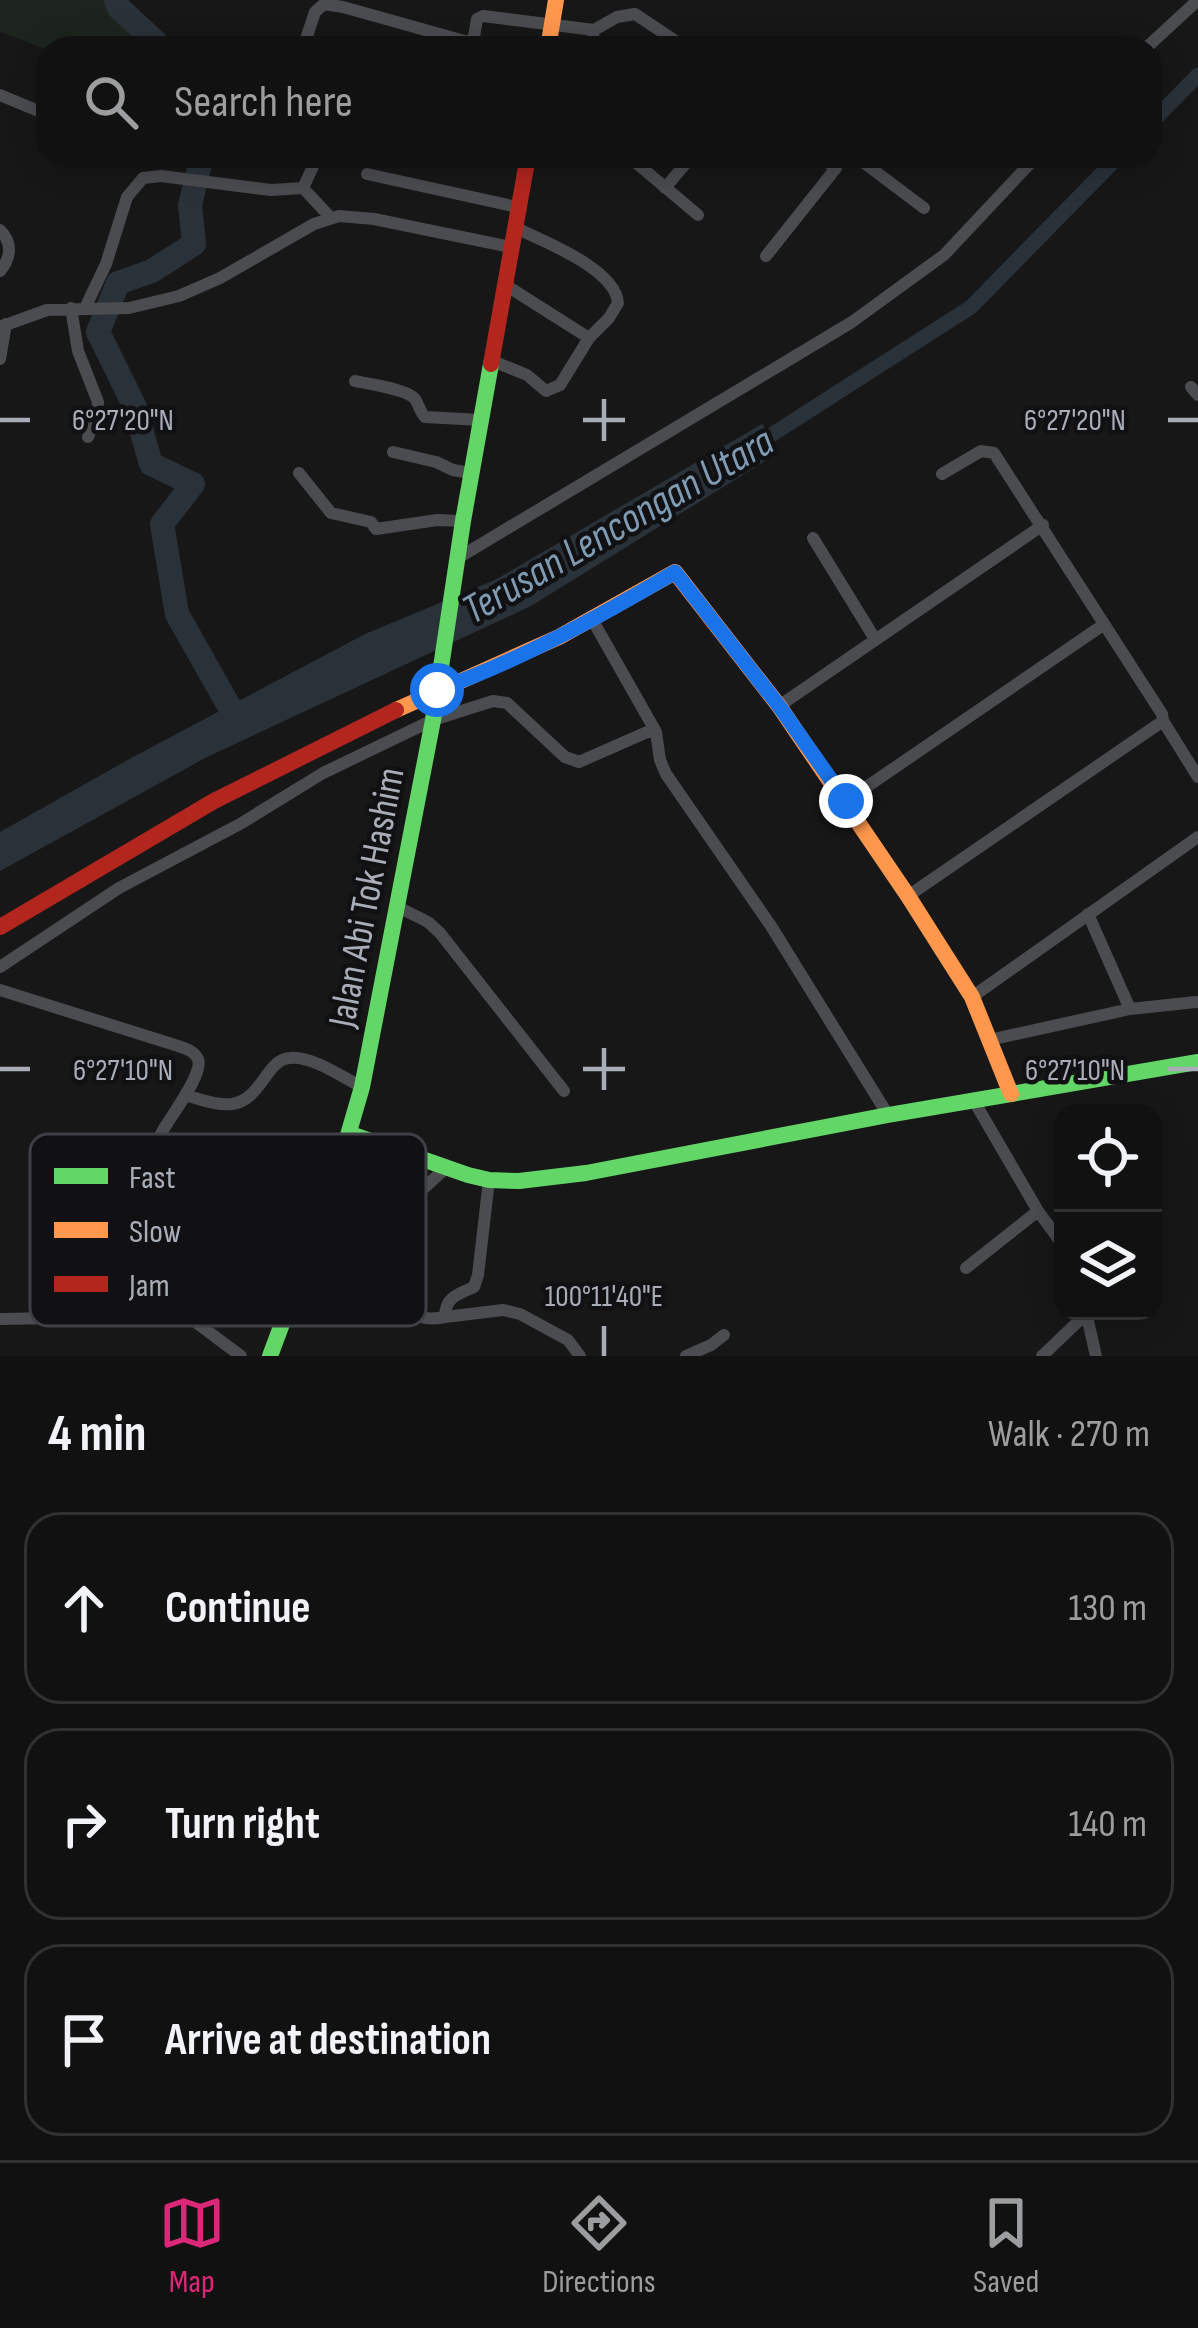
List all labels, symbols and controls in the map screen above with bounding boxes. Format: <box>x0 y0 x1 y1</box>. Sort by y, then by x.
search box <box>36 36 1162 168</box>
icon: search <box>78 69 144 135</box>
text: Search here <box>174 75 353 130</box>
text: 6°27'20"N <box>72 403 174 439</box>
text: 6°27'20"N <box>1024 403 1126 439</box>
water label: Terusan Lencongan Utara <box>453 416 783 636</box>
route start <box>410 663 464 717</box>
street label: Jalan Abi Tok Hashim <box>319 764 416 1032</box>
route end <box>819 774 873 828</box>
text: 6°27'10"N <box>73 1053 173 1089</box>
text: 6°27'10"N <box>1025 1053 1125 1089</box>
map controls <box>1054 1104 1162 1320</box>
button: locate <box>1054 1104 1162 1212</box>
legend <box>30 1134 426 1326</box>
text: Fast <box>129 1158 176 1198</box>
text: Slow <box>129 1212 181 1252</box>
button: layers <box>1054 1212 1162 1320</box>
text: Jam <box>128 1266 170 1306</box>
text: 100°11'40"E <box>545 1279 663 1315</box>
text: 4 min <box>48 1404 147 1465</box>
text: Walk · 270 m <box>988 1411 1150 1458</box>
icon: ahead <box>51 1575 117 1641</box>
text: Continue <box>165 1581 311 1636</box>
text: 130 m <box>1068 1585 1147 1632</box>
icon: right <box>51 1791 117 1857</box>
text: Turn right <box>165 1797 320 1852</box>
text: 140 m <box>1068 1801 1147 1848</box>
icon: arrive <box>51 2007 117 2073</box>
text: Arrive at destination <box>165 2013 491 2068</box>
tab: Map <box>159 2190 225 2302</box>
tab: Directions <box>542 2190 656 2302</box>
tab: Saved <box>973 2190 1039 2302</box>

